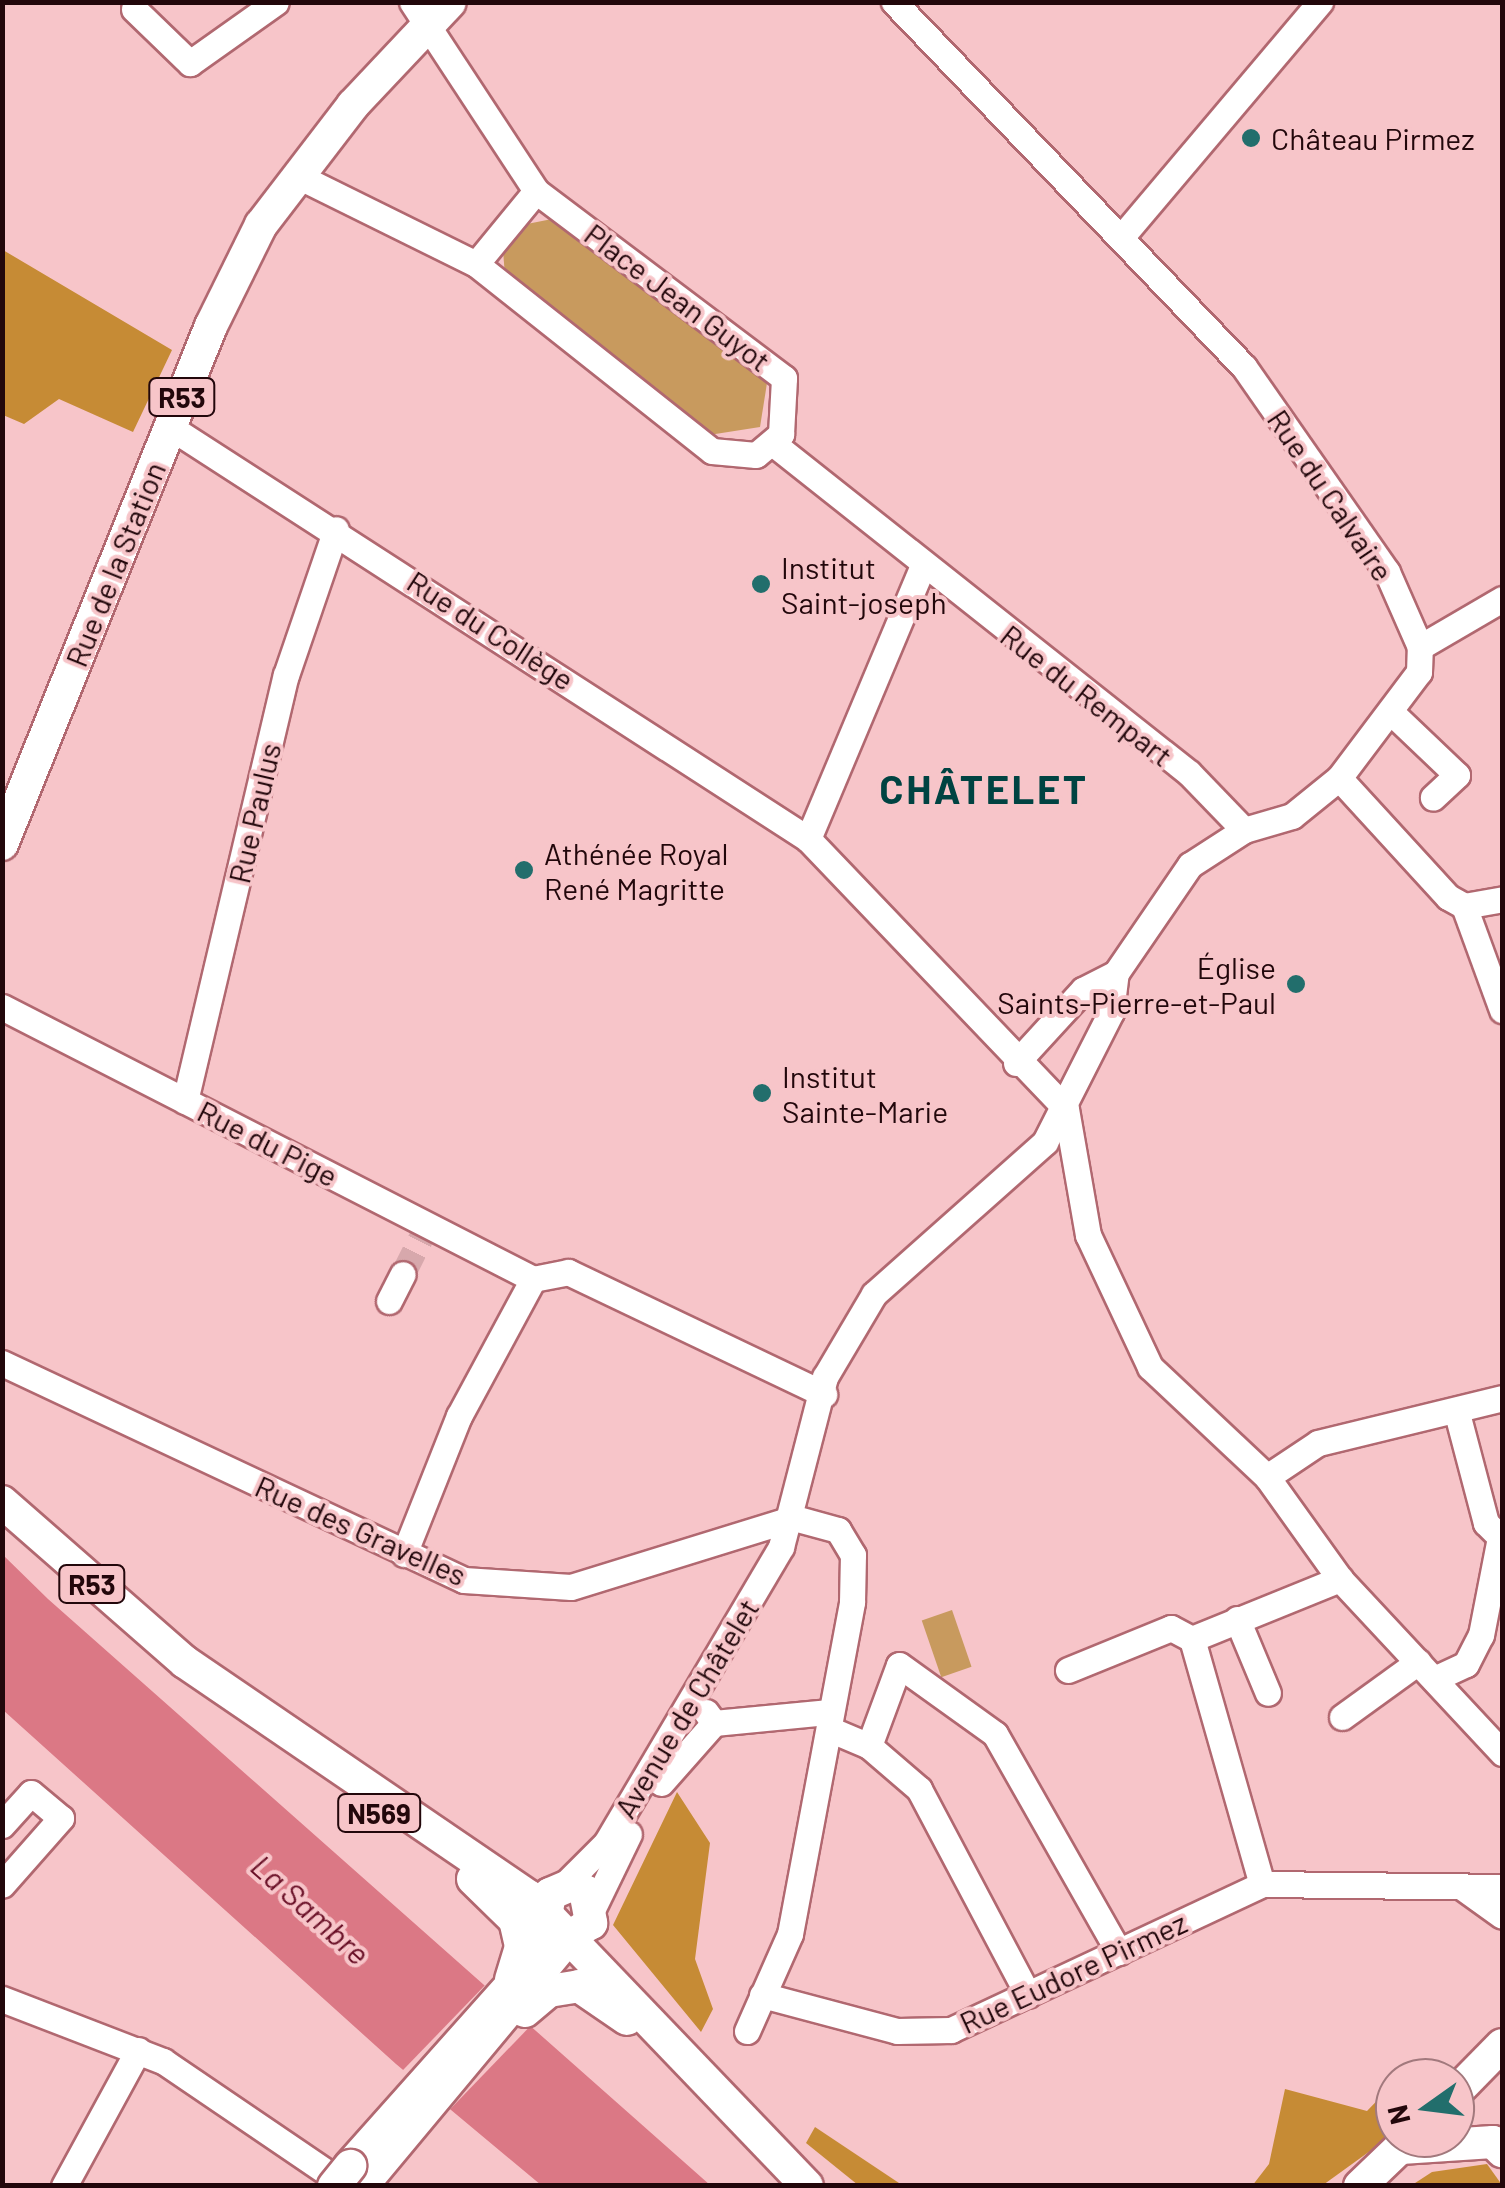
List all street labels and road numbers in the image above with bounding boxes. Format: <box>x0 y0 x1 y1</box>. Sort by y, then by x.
street label: Place Jean Guyot <box>578 216 778 378</box>
road number: R53 <box>147 374 217 420</box>
street label: Rue du Calvaire <box>1260 403 1402 587</box>
street label: Rue de la Station <box>58 456 172 672</box>
street label: Rue du Collège <box>401 563 581 697</box>
street label: Rue du Rempart <box>994 617 1180 773</box>
street label: Rue Paulus <box>220 739 288 887</box>
street label: Rue du Pige <box>192 1092 344 1194</box>
street label: Rue des Gravelles <box>250 1467 472 1593</box>
road number: R53 <box>57 1561 127 1607</box>
street label: Avenue de Châtelet <box>606 1592 766 1824</box>
road number: N569 <box>336 1790 422 1836</box>
street label: Rue Eudore Pirmez <box>954 1904 1192 2040</box>

